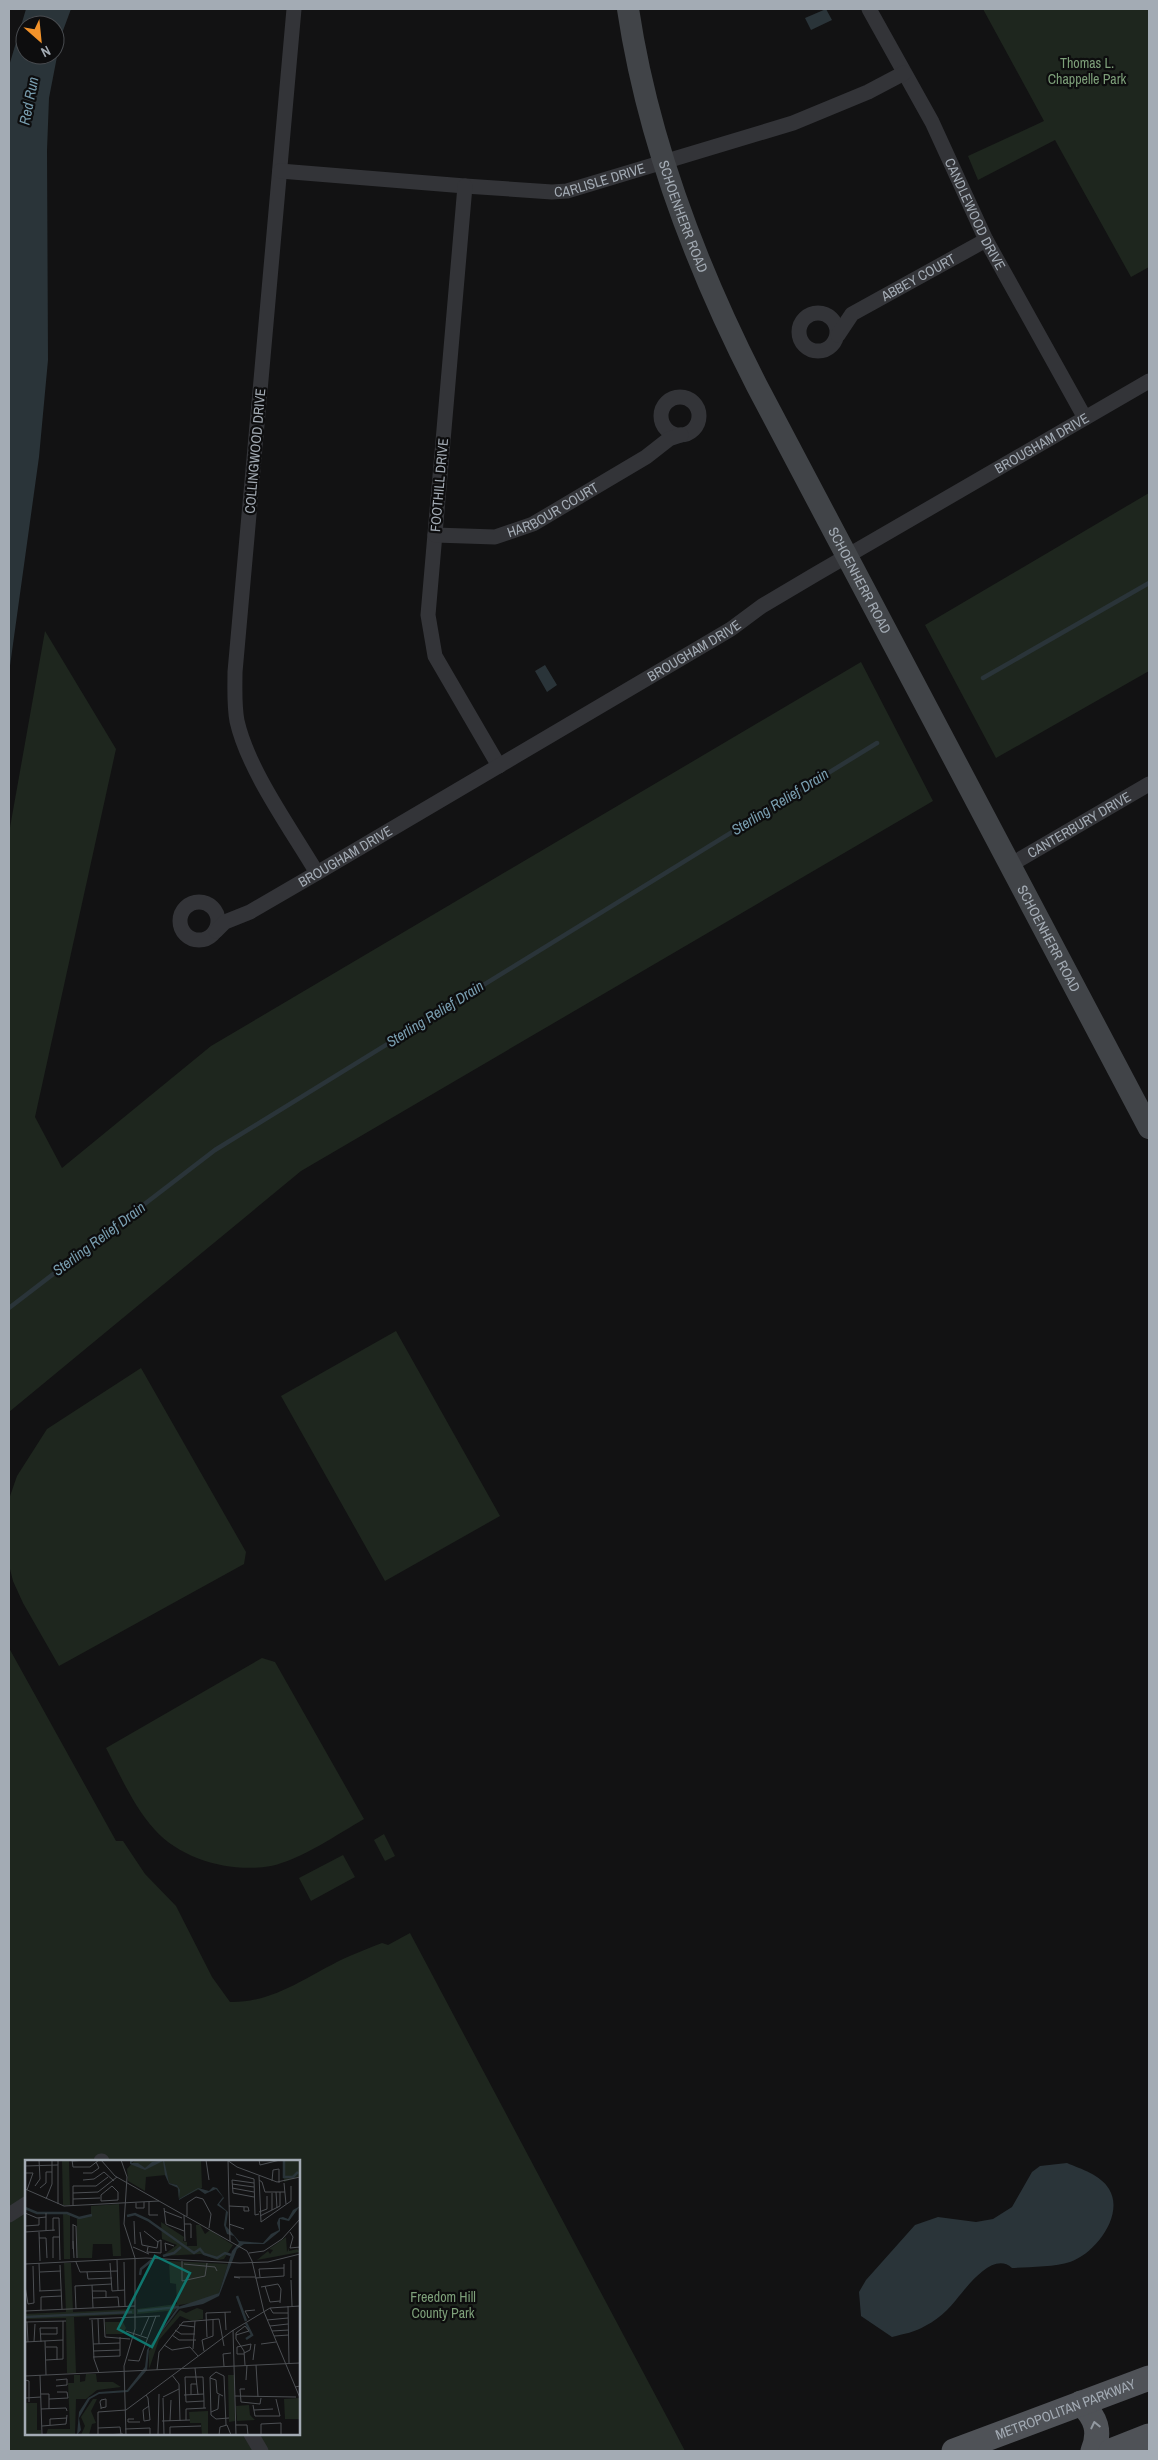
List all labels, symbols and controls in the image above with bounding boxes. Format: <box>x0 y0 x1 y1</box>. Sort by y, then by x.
north arrow <box>15 15 65 65</box>
text: N <box>38 42 54 61</box>
park label: Thomas L. Chappelle Park <box>1048 54 1127 88</box>
water label: Red Run <box>14 75 43 127</box>
street label: CANDLEWOOD DRIVE <box>941 155 1010 273</box>
street label: SCHOENHERR ROAD <box>655 158 712 275</box>
street label: CARLISLE DRIVE <box>554 159 647 201</box>
street label: ABBEY COURT <box>877 250 959 306</box>
street label: COLLINGWOOD DRIVE <box>241 388 269 514</box>
street label: BROUGHAM DRIVE <box>991 409 1092 478</box>
street label: FOOTHILL DRIVE <box>426 437 452 533</box>
street label: HARBOUR COURT <box>505 478 602 541</box>
street label: SCHOENHERR ROAD <box>824 524 895 637</box>
street label: BROUGHAM DRIVE <box>644 616 745 685</box>
water label: Sterling Relief Drain <box>727 763 833 840</box>
street label: CANTERBURY DRIVE <box>1024 787 1134 862</box>
street label: BROUGHAM DRIVE <box>295 822 396 891</box>
street label: SCHOENHERR ROAD <box>1013 882 1084 995</box>
water label: Sterling Relief Drain <box>382 975 488 1052</box>
water label: Sterling Relief Drain <box>48 1197 150 1281</box>
inset map <box>25 2160 300 2435</box>
park label: Freedom Hill County Park <box>410 2288 476 2322</box>
street label: METROPOLITAN PARKWAY <box>993 2375 1138 2444</box>
one-way arrow <box>1090 2421 1101 2429</box>

